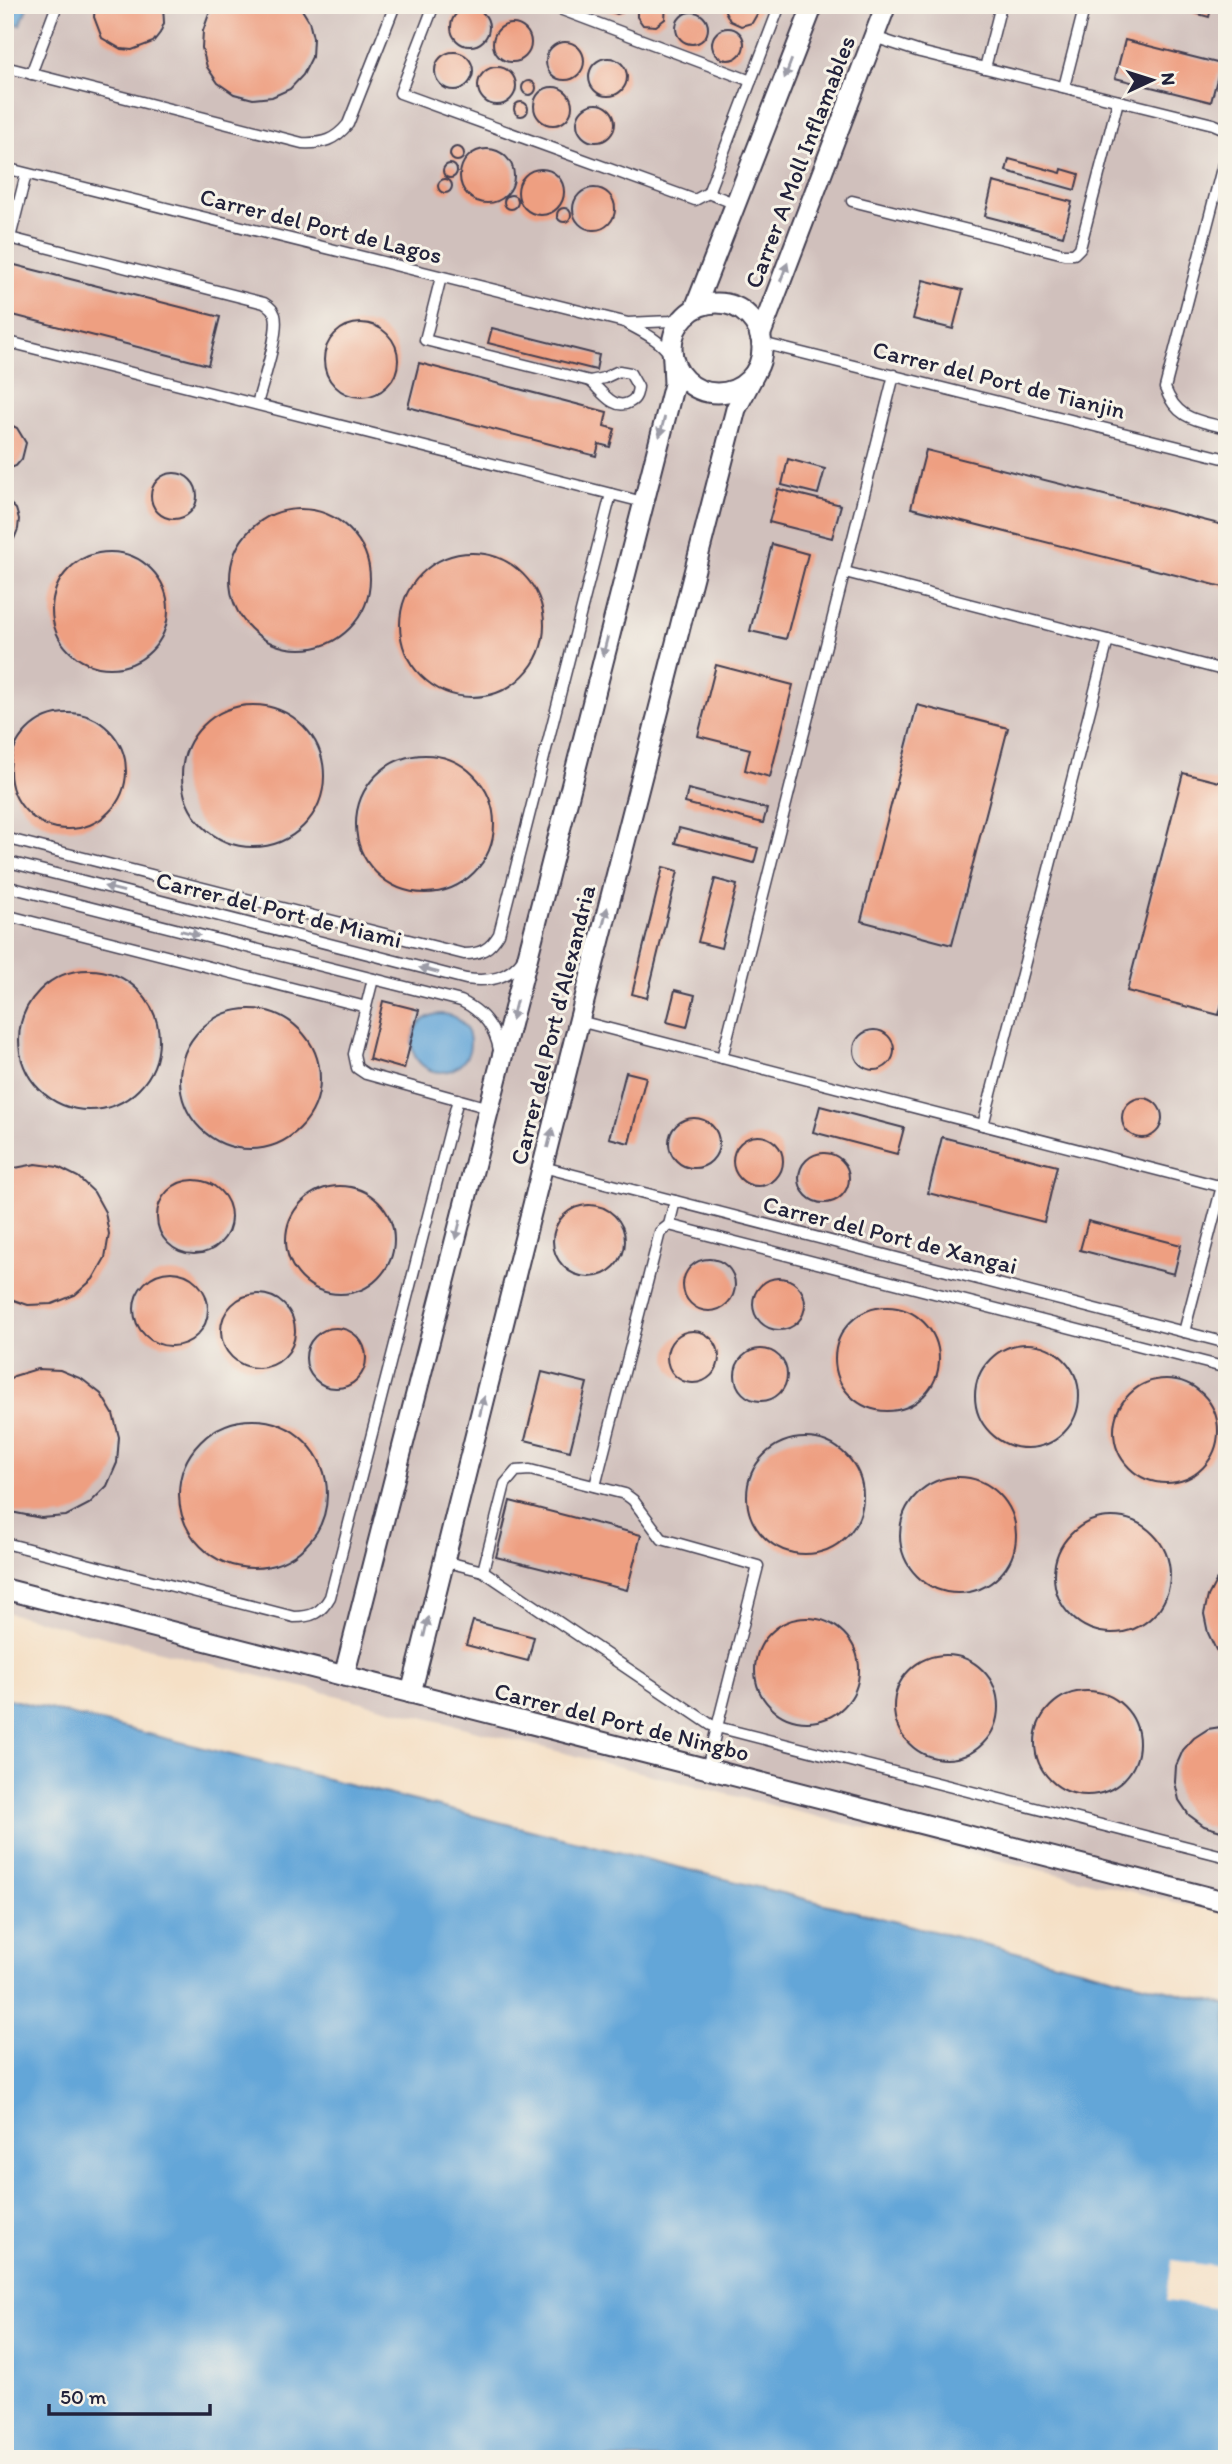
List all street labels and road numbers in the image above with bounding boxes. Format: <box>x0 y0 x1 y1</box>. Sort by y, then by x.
street label: Carrer A Moll Inflamables <box>738 31 861 292</box>
street label: Carrer del Port de Lagos <box>197 181 445 270</box>
street label: Carrer del Port de Tianjin <box>870 334 1129 425</box>
street label: Carrer del Port de Miami <box>153 865 405 954</box>
street label: Carrer del Port d'Alexandria <box>504 881 601 1168</box>
street label: Carrer del Port de Xangai <box>760 1189 1020 1280</box>
street label: Carrer del Port de Ningbo <box>492 1676 753 1767</box>

